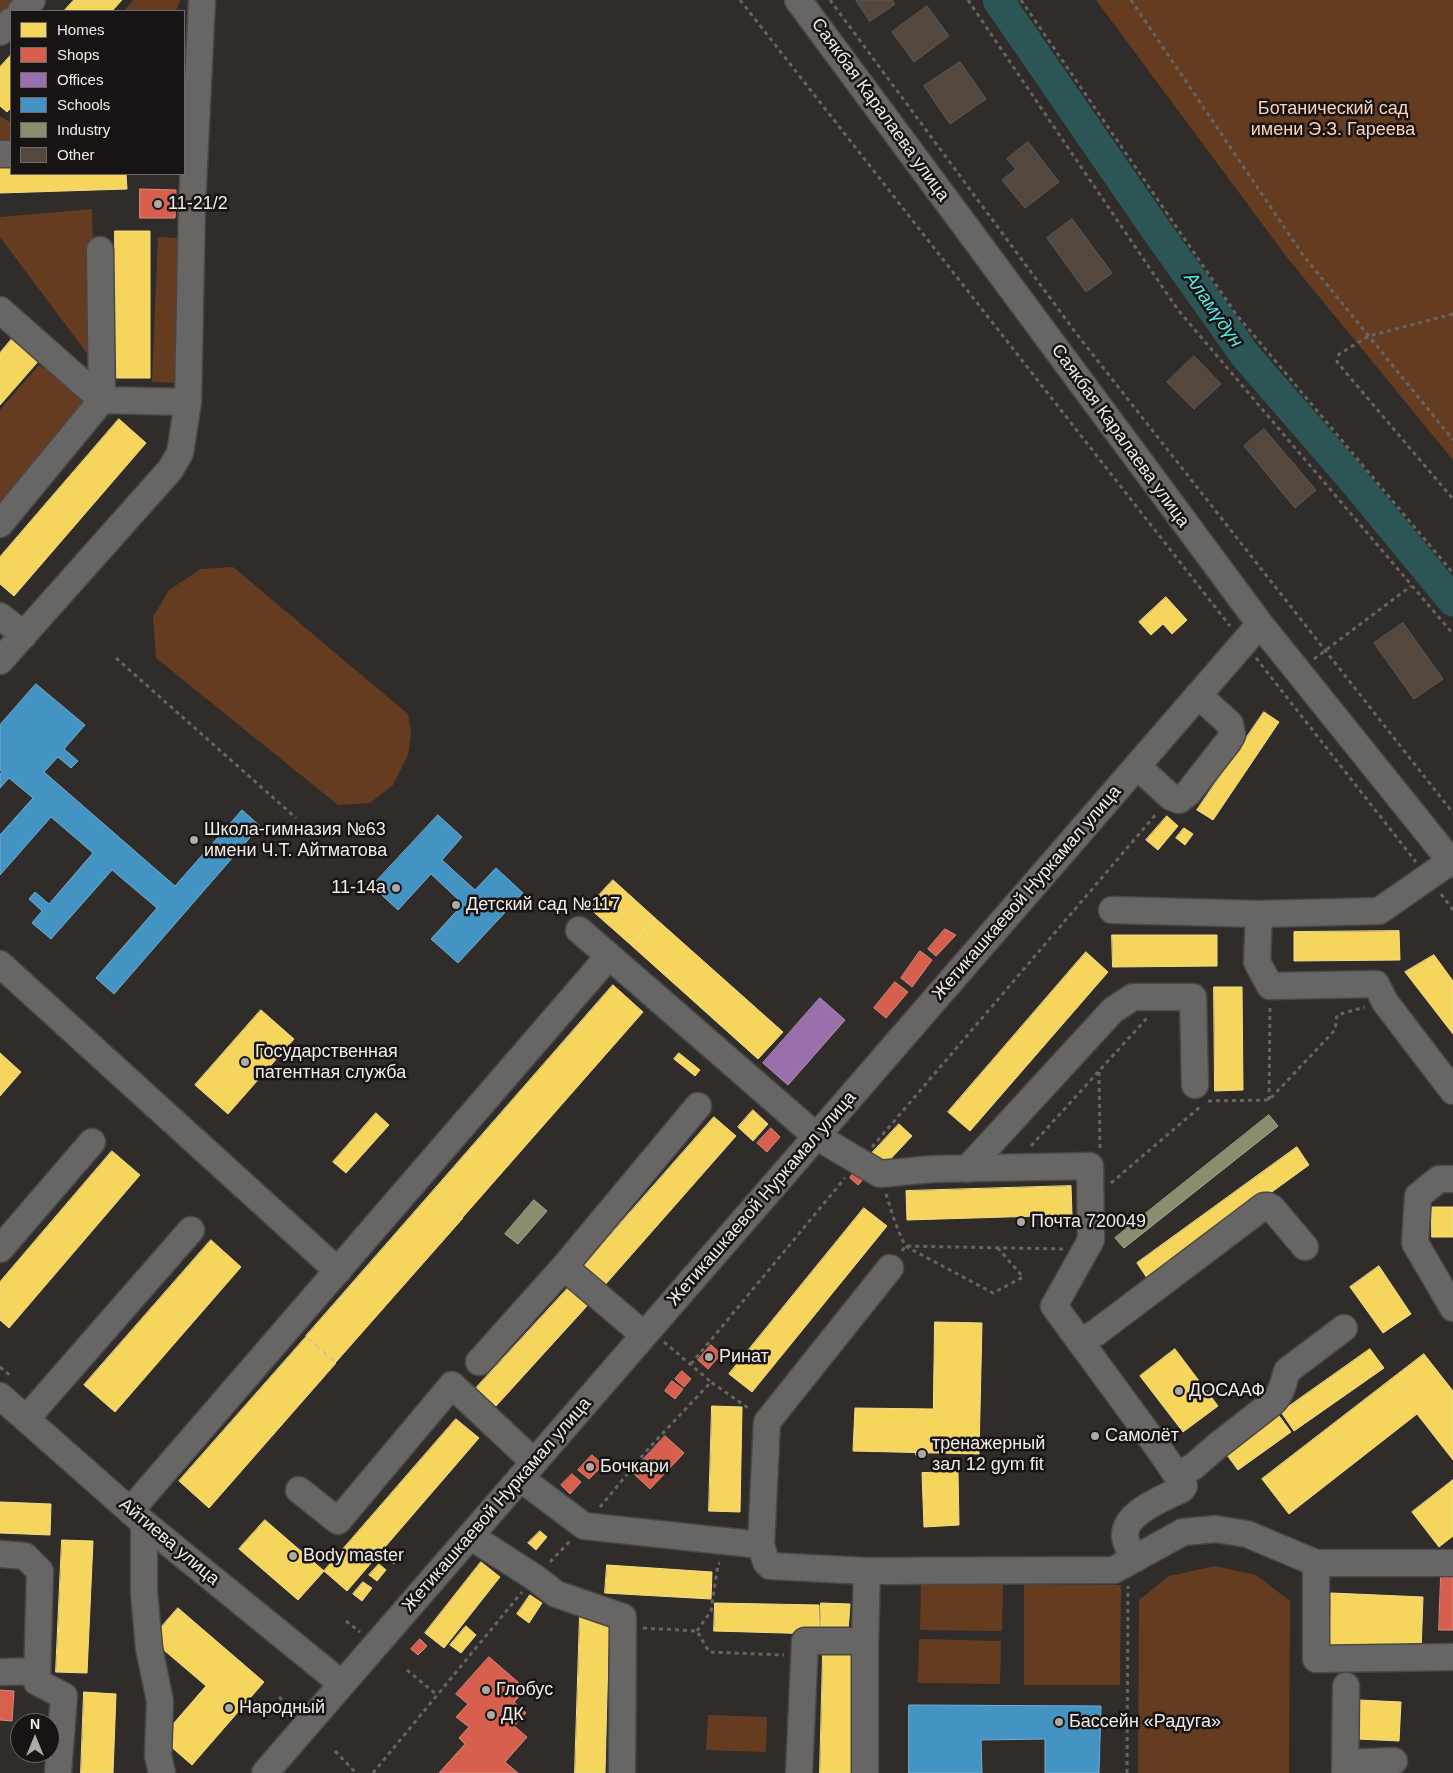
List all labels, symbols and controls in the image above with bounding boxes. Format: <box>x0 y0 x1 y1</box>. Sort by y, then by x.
legend <box>10 10 185 175</box>
street label: Саякбая Каралаева улица <box>806 14 954 206</box>
text: Homes <box>57 21 105 38</box>
text: Shops <box>57 46 100 63</box>
text: Offices <box>57 71 103 88</box>
text: Schools <box>57 96 110 113</box>
park label: Ботанический сад имени Э.З. Гареева <box>1251 98 1415 140</box>
text: Industry <box>57 121 110 138</box>
text: Other <box>57 146 95 163</box>
place label: 11-21/2 <box>168 193 228 215</box>
marker: 11-21/2 <box>152 198 164 210</box>
water label: Аламүдүн <box>1179 268 1247 352</box>
street label: Саякбая Каралаева улица <box>1046 340 1194 532</box>
street label: Жетикашкаевой Нуркамал улица <box>928 781 1126 1005</box>
place label: Школа-гимназия №63 имени Ч.Т. Айтматова <box>204 819 387 862</box>
marker: Школа-гимназия №63 имени Ч.Т. Айтматова <box>188 834 200 846</box>
place label: 11-14а <box>331 877 386 899</box>
marker: 11-14а <box>390 882 402 894</box>
place label: Детский сад №117 <box>466 894 620 916</box>
marker: Детский сад №117 <box>450 899 462 911</box>
place label: Государственная патентная служба <box>255 1041 406 1084</box>
marker: Государственная патентная служба <box>239 1056 251 1068</box>
street label: Жетикашкаевой Нуркамал улица <box>663 1087 861 1311</box>
place label: Почта 720049 <box>1031 1211 1146 1233</box>
marker: Почта 720049 <box>1015 1216 1027 1228</box>
place label: Ринат <box>719 1346 769 1368</box>
marker: Ринат <box>703 1351 715 1363</box>
place label: ДОСААФ <box>1189 1380 1265 1402</box>
marker: ДОСААФ <box>1173 1385 1185 1397</box>
street label: Жетикашкаевой Нуркамал улица <box>398 1393 596 1617</box>
place label: Самолёт <box>1105 1425 1179 1447</box>
marker: Самолёт <box>1089 1430 1101 1442</box>
place label: тренажерный зал 12 gym fit <box>932 1433 1045 1476</box>
marker: тренажерный зал 12 gym fit <box>916 1448 928 1460</box>
place label: Бочкари <box>600 1456 669 1478</box>
marker: Бочкари <box>584 1461 596 1473</box>
street label: Айтиева улица <box>114 1494 224 1590</box>
place label: Body master <box>303 1545 404 1567</box>
marker: Body master <box>287 1550 299 1562</box>
place label: Глобус <box>496 1679 553 1701</box>
marker: Глобус <box>480 1684 492 1696</box>
place label: Народный <box>239 1697 325 1719</box>
marker: Народный <box>223 1702 235 1714</box>
place label: ДК <box>501 1704 524 1726</box>
marker: ДК <box>485 1709 497 1721</box>
place label: Бассейн «Радуга» <box>1069 1711 1221 1733</box>
north arrow <box>10 1713 60 1763</box>
text: N <box>30 1716 40 1732</box>
marker: Бассейн «Радуга» <box>1053 1716 1065 1728</box>

